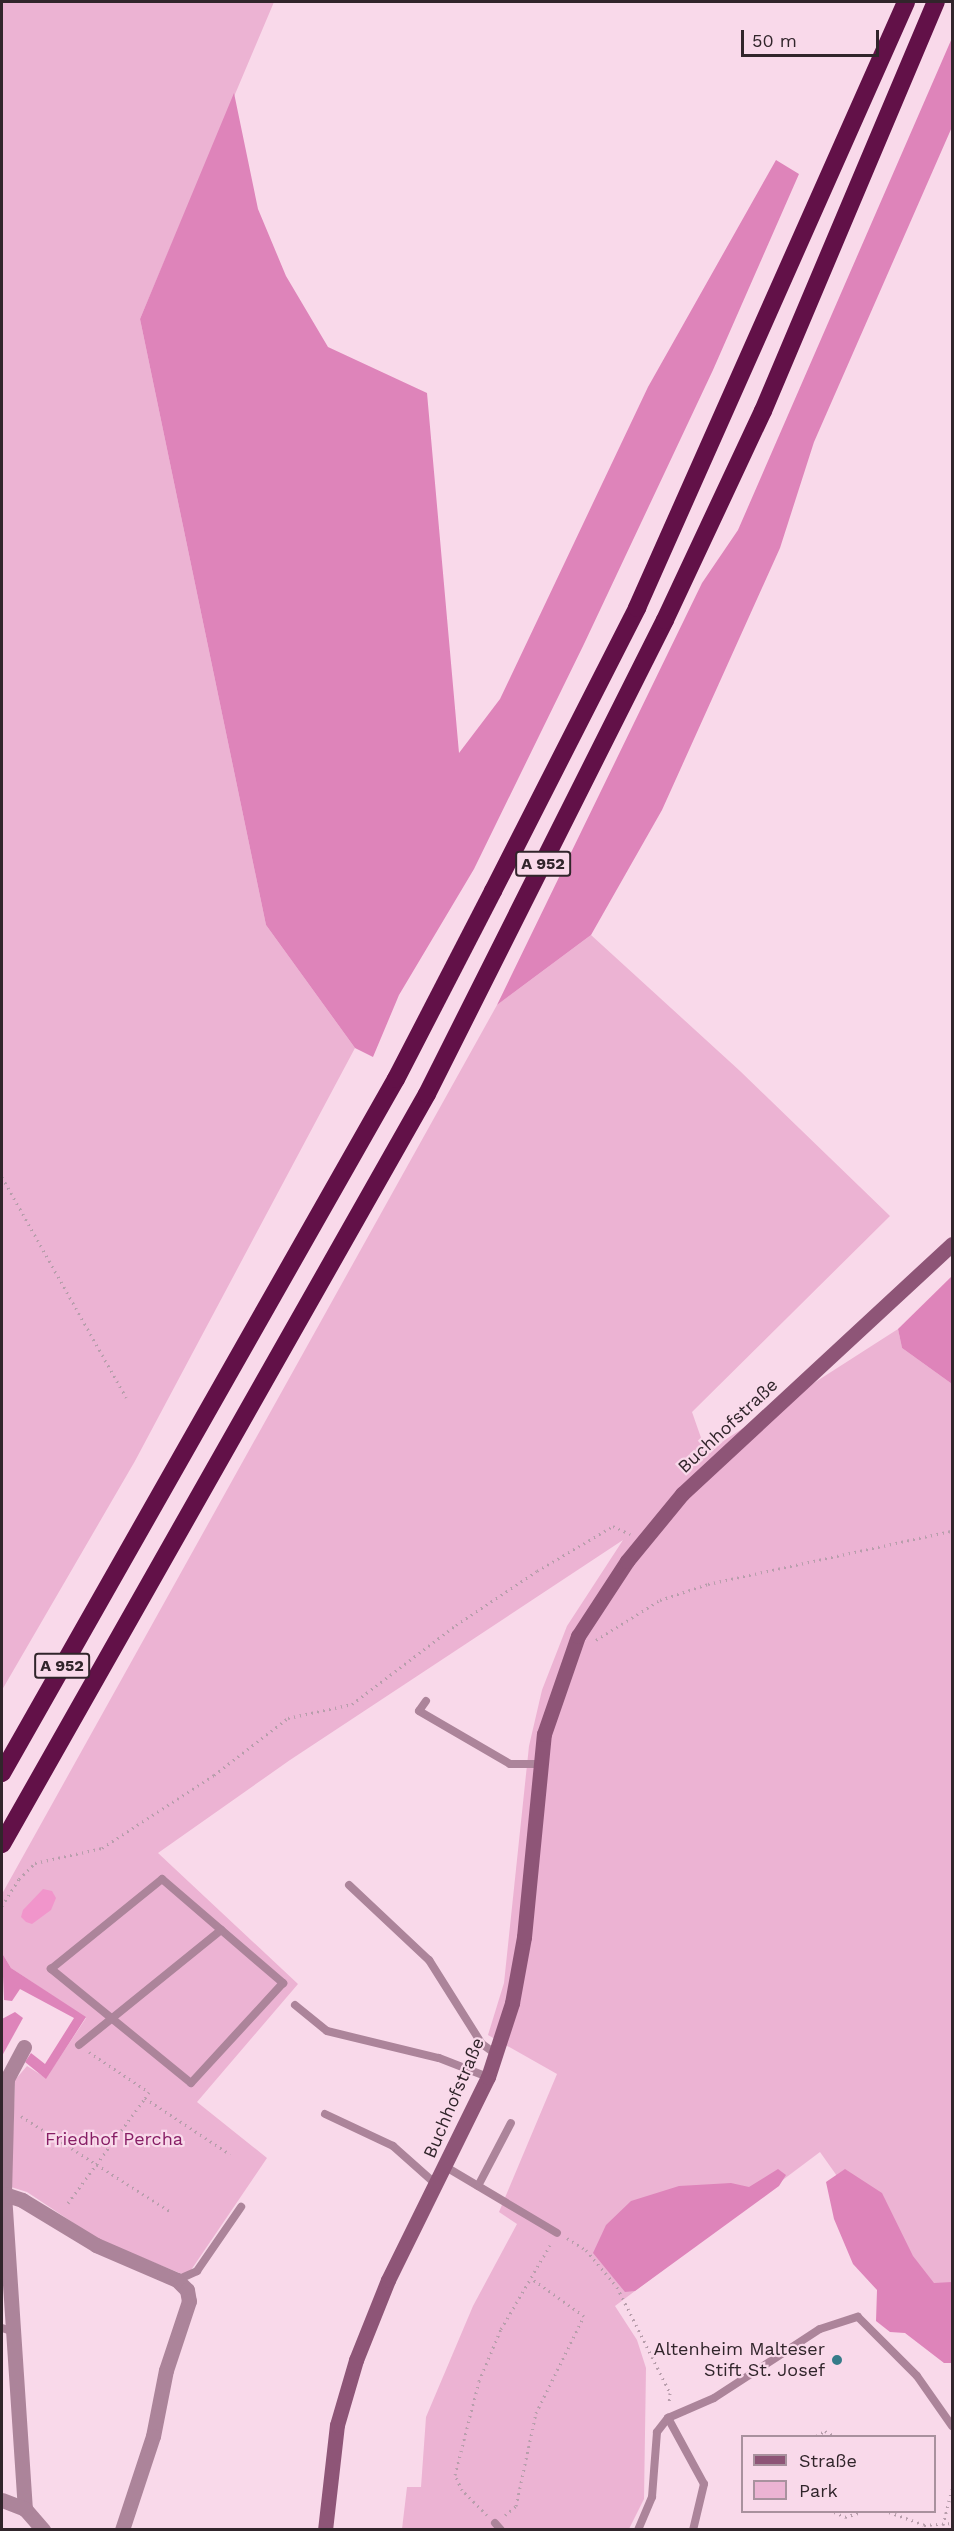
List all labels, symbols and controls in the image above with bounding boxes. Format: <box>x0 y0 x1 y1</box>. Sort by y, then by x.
scale bar <box>744 18 882 56</box>
text: 50 m <box>752 30 797 51</box>
road number: A 952 <box>514 851 572 877</box>
street label: Buchhofstraße <box>674 1374 782 1478</box>
road number: A 952 <box>34 1653 90 1679</box>
street label: Buchhofstraße <box>419 2035 489 2161</box>
park label: Friedhof Percha <box>45 2128 183 2150</box>
place label: Altenheim Malteser Stift St. Josef <box>654 2339 825 2382</box>
marker: Altenheim Malteser Stift St. Josef <box>830 2353 844 2367</box>
legend <box>741 2435 936 2513</box>
text: Straße <box>799 2450 857 2471</box>
text: Park <box>799 2480 838 2501</box>

